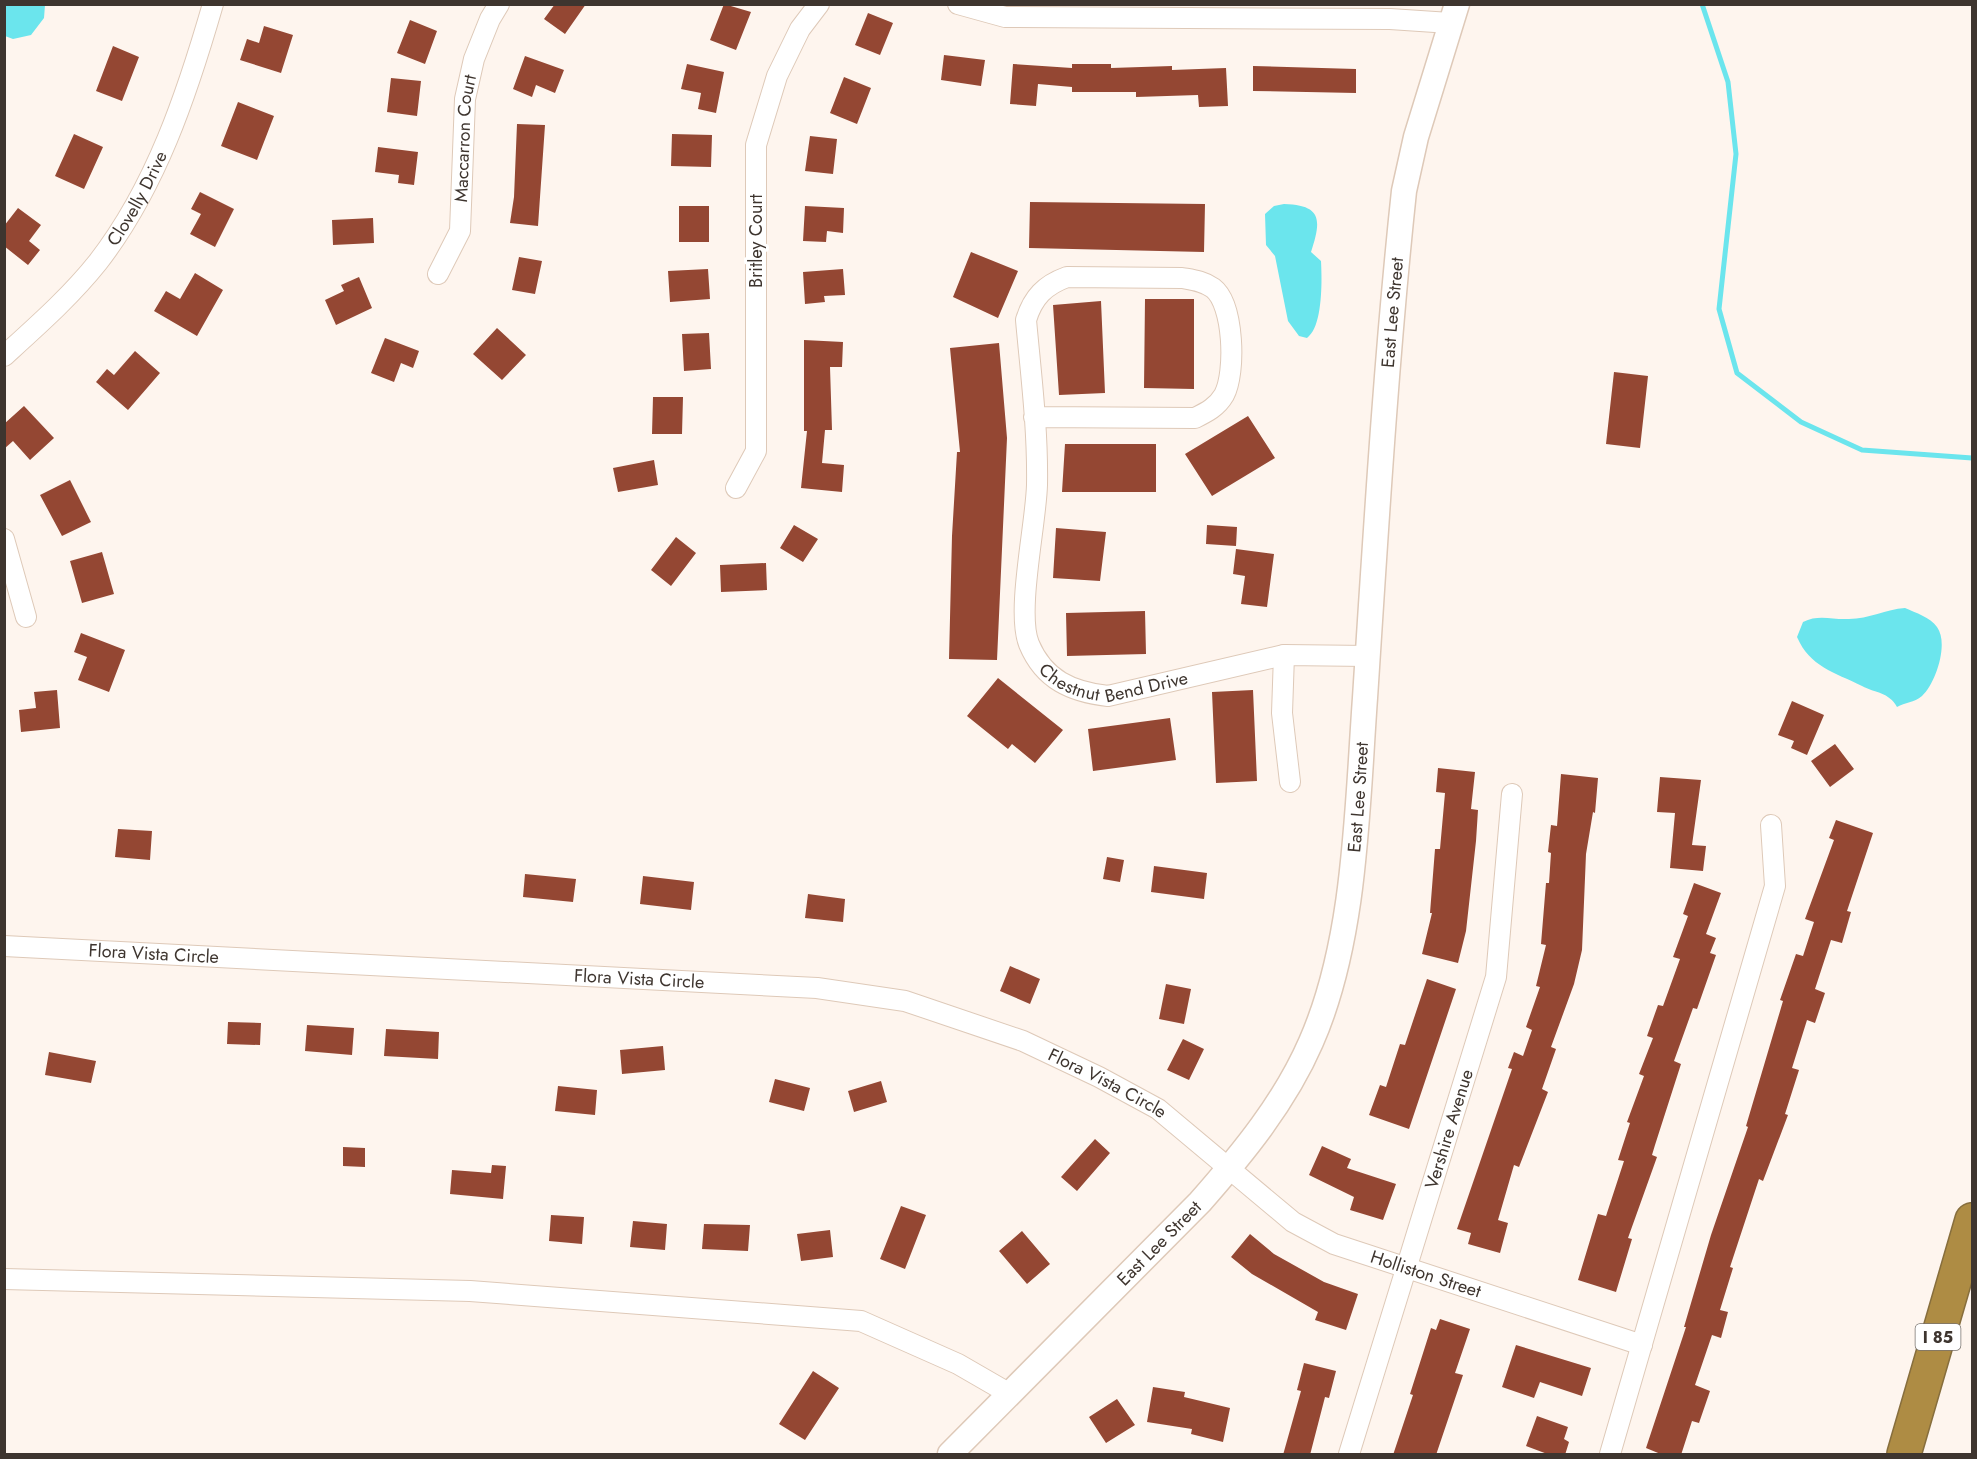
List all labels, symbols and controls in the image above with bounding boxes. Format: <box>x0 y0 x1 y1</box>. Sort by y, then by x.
street label: Maccarron Court <box>448 71 483 203</box>
street label: Clovelly Drive <box>101 147 174 251</box>
street label: Britley Court <box>743 193 769 288</box>
street label: East Lee Street <box>1375 256 1410 369</box>
street label: Chestnut Bend Drive <box>1033 657 1190 709</box>
street label: East Lee Street <box>1341 741 1375 854</box>
street label: Flora Vista Circle <box>88 937 220 970</box>
street label: Flora Vista Circle <box>573 962 705 995</box>
street label: Flora Vista Circle <box>1044 1042 1173 1124</box>
street label: Vershire Avenue <box>1418 1066 1480 1192</box>
street label: East Lee Street <box>1111 1194 1208 1292</box>
street label: Holliston Street <box>1367 1244 1485 1305</box>
road number: I 85 <box>1916 1324 1960 1350</box>

